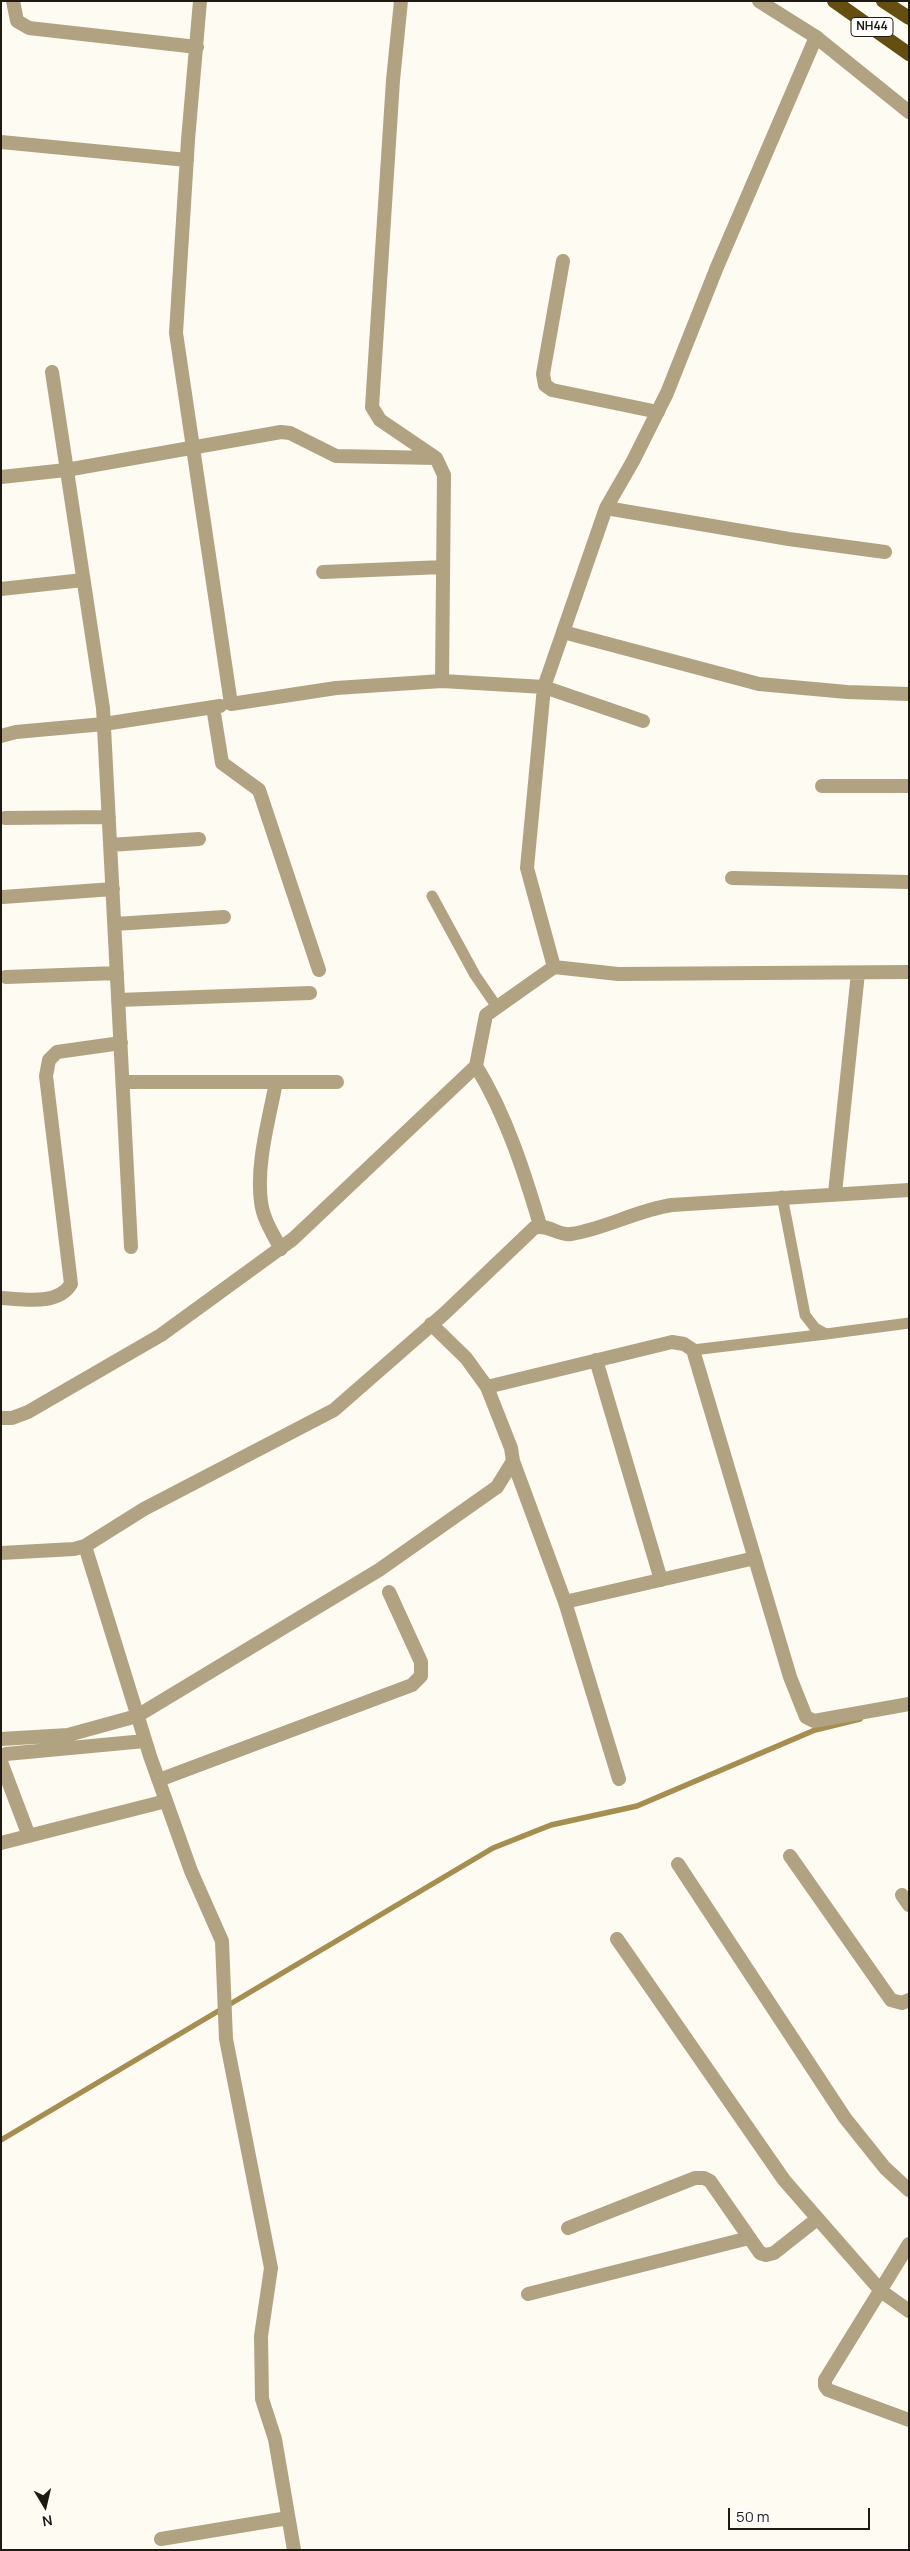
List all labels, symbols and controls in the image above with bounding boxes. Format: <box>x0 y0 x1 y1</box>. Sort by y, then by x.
road number: NH44 <box>851 18 893 36</box>
north arrow <box>20 2481 70 2531</box>
scale bar <box>730 2498 872 2530</box>
text: 50 m <box>736 2506 770 2527</box>
text: N <box>41 2511 54 2531</box>

